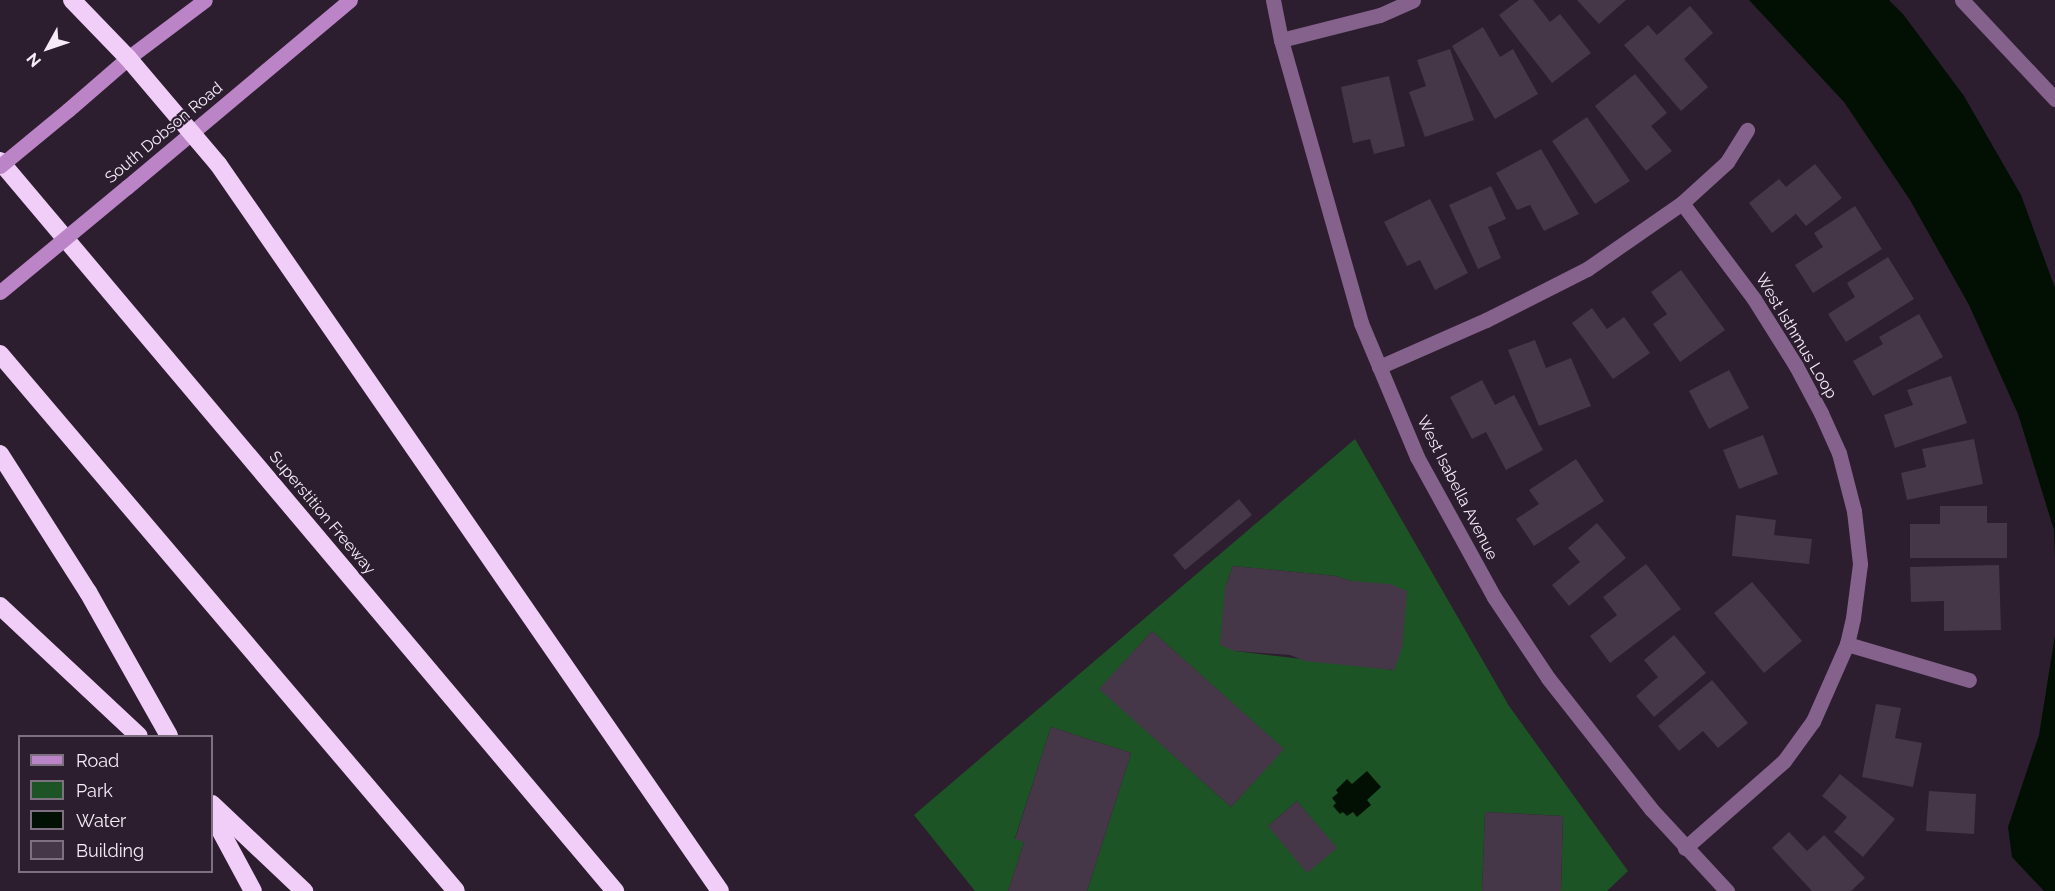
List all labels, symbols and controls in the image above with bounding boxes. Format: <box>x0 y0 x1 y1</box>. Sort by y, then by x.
north arrow <box>18 18 78 78</box>
text: N <box>23 49 45 71</box>
street label: South Dobson Road <box>101 78 227 188</box>
street label: West Isthmus Loop <box>1751 270 1841 402</box>
street label: West Isabella Avenue <box>1412 413 1502 563</box>
street label: Superstition Freeway <box>265 447 379 579</box>
legend <box>18 735 213 873</box>
text: Road <box>76 750 119 771</box>
text: Park <box>76 780 113 801</box>
text: Water <box>76 810 126 831</box>
text: Building <box>76 840 144 861</box>

